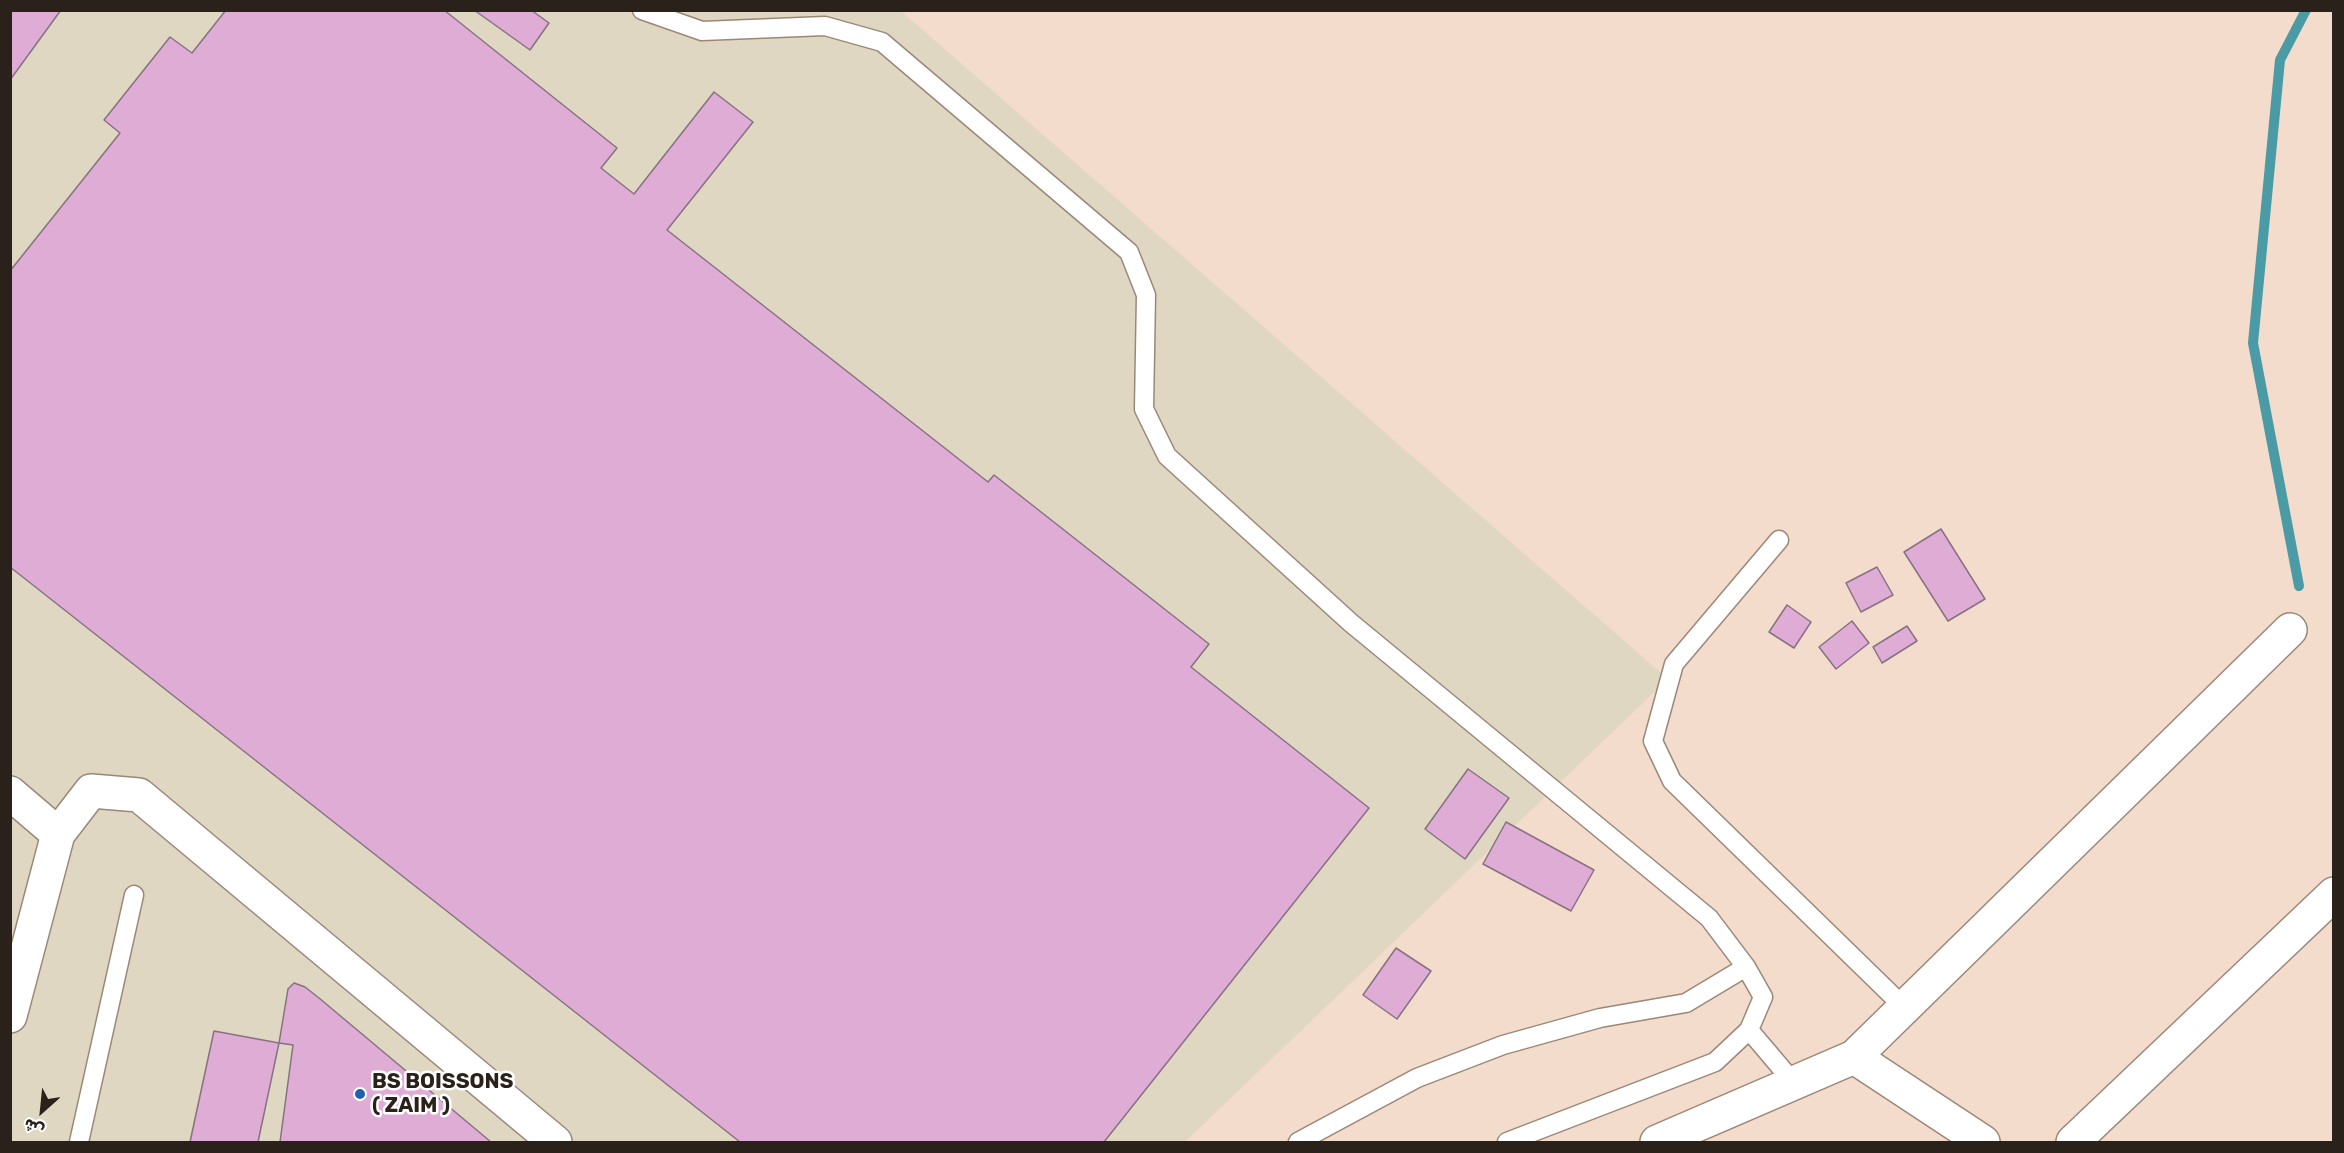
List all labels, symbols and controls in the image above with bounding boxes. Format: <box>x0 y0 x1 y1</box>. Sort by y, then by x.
place label: BS BOISSONS ( ZAIM ) <box>372 1069 514 1119</box>
north arrow <box>12 1081 72 1141</box>
marker: BS BOISSONS ( ZAIM ) <box>353 1087 367 1101</box>
text: ش <box>20 1114 47 1141</box>

